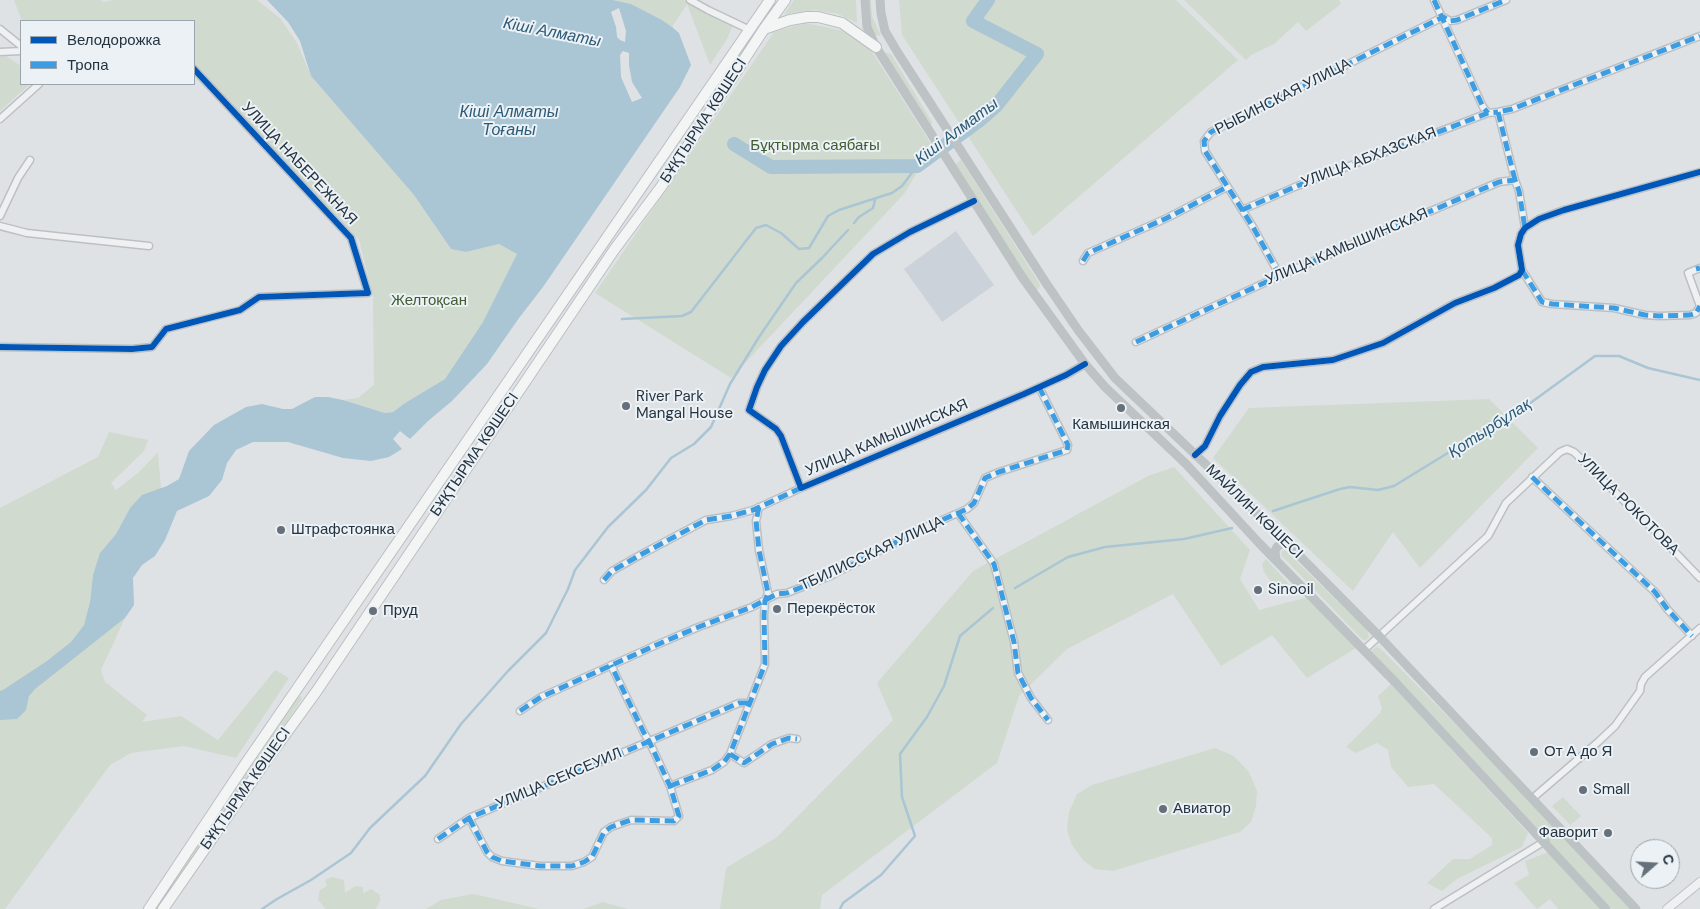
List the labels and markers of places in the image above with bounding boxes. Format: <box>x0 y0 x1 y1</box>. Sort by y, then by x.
place label: River Park Mangal House <box>636 388 733 423</box>
marker: River Park Mangal House <box>620 400 632 412</box>
marker: Камышинская <box>1115 402 1127 414</box>
place label: Камышинская <box>1072 416 1170 434</box>
place label: Штрафстоянка <box>291 521 395 539</box>
marker: Штрафстоянка <box>275 524 287 536</box>
place label: Sinooil <box>1268 581 1314 599</box>
marker: Sinooil <box>1252 584 1264 596</box>
place label: Перекрёсток <box>787 600 875 618</box>
place label: Пруд <box>383 602 418 620</box>
marker: Перекрёсток <box>771 603 783 615</box>
marker: Пруд <box>367 605 379 617</box>
place label: От А до Я <box>1544 743 1612 761</box>
marker: От А до Я <box>1528 746 1540 758</box>
place label: Small <box>1593 781 1630 799</box>
marker: Small <box>1577 784 1589 796</box>
place label: Авиатор <box>1173 800 1231 818</box>
marker: Авиатор <box>1157 803 1169 815</box>
place label: Фаворит <box>1539 824 1598 842</box>
marker: Фаворит <box>1602 827 1614 839</box>

